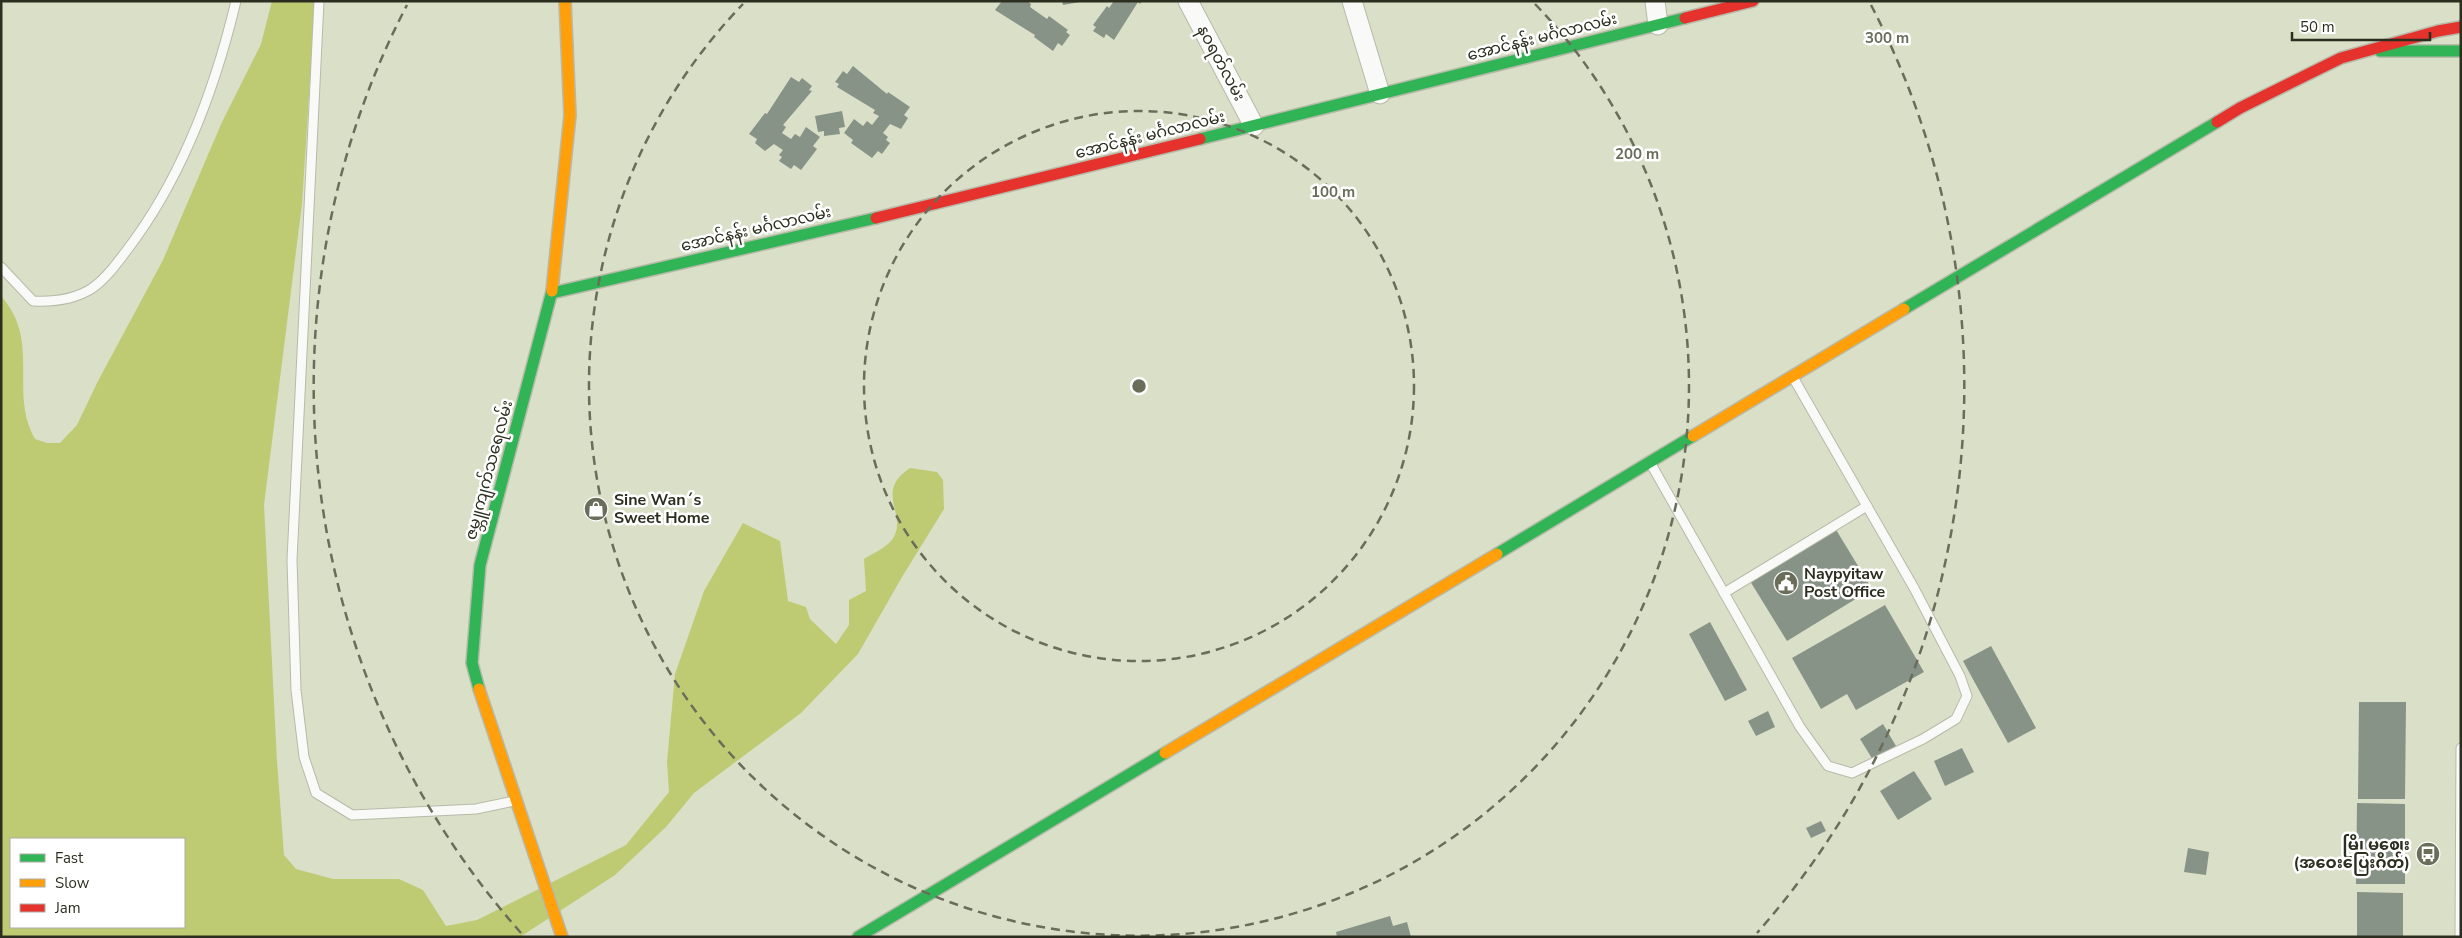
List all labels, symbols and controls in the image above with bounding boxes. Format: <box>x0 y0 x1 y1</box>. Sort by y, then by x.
street label: အောင်နန်း မင်္ဂလာလမ်း <box>1465 7 1620 68</box>
scale bar <box>2292 10 2430 42</box>
text: 50 m <box>2300 17 2335 37</box>
street label: နဝရတ်လမ်း <box>1190 21 1251 106</box>
text: 300 m <box>1865 28 1909 48</box>
street label: အောင်နန်း မင်္ဂလာလမ်း <box>1073 105 1228 166</box>
text: 200 m <box>1615 144 1659 164</box>
text: 100 m <box>1311 182 1355 202</box>
street label: အောင်နန်း မင်္ဂလာလမ်း <box>678 200 834 259</box>
centre of rings <box>1130 377 1148 395</box>
street label: ဇမ္ဘူကျက်သရေလမ်း <box>459 397 520 543</box>
place label: Sine Wan´s Sweet Home <box>614 489 710 529</box>
shop icon: Sine Wan´s Sweet Home <box>583 496 609 522</box>
place label: Naypyitaw Post Office <box>1804 563 1886 603</box>
public building icon: Naypyitaw Post Office <box>1773 570 1799 596</box>
place label: မြို့မဈေး (အဝေးပြေးဂိတ်) <box>2293 834 2410 876</box>
legend <box>10 838 185 928</box>
bus stop icon: မြို့မဈေး (အဝေးပြေးဂိတ်) <box>2415 841 2441 867</box>
text: Fast <box>55 848 84 868</box>
text: Slow <box>55 873 90 893</box>
text: Jam <box>54 898 81 918</box>

